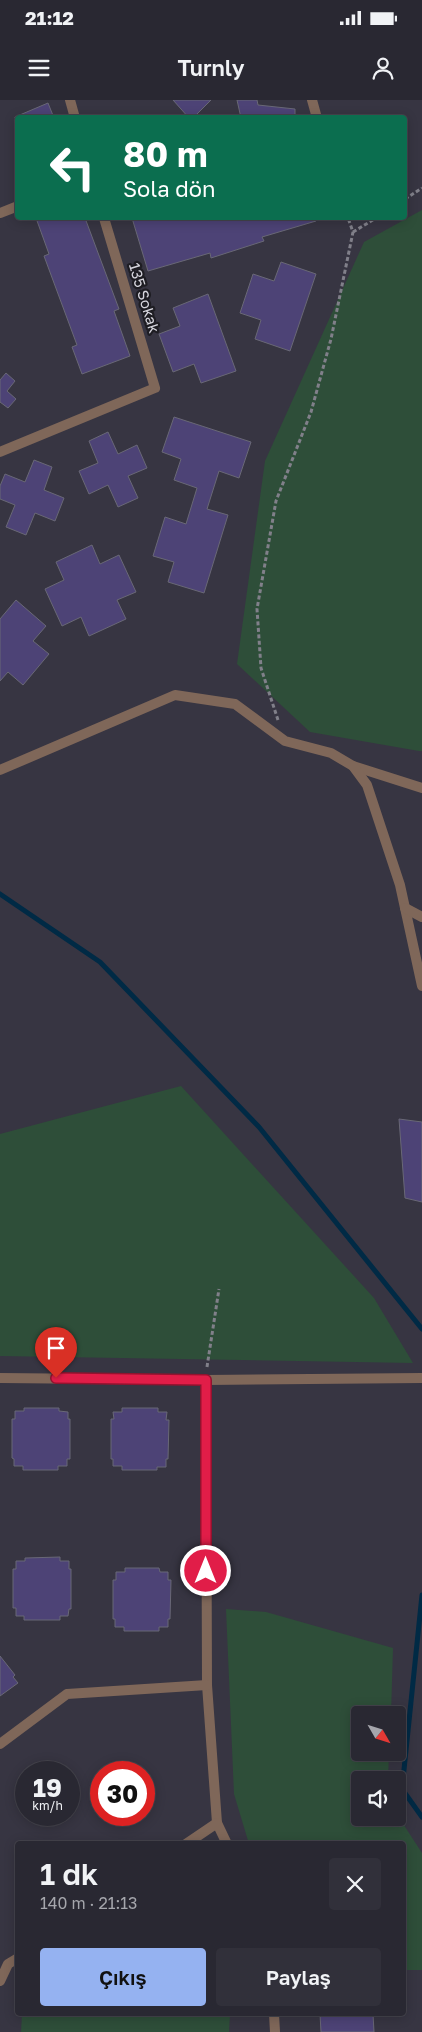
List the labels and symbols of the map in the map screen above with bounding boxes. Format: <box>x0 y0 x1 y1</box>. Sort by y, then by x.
street label: 135 Sokak <box>126 260 164 335</box>
pin <box>35 1327 77 1378</box>
position arrow <box>179 1544 231 1596</box>
north arrow <box>351 1706 406 1761</box>
speed limit sign: 30 <box>90 1761 155 1826</box>

